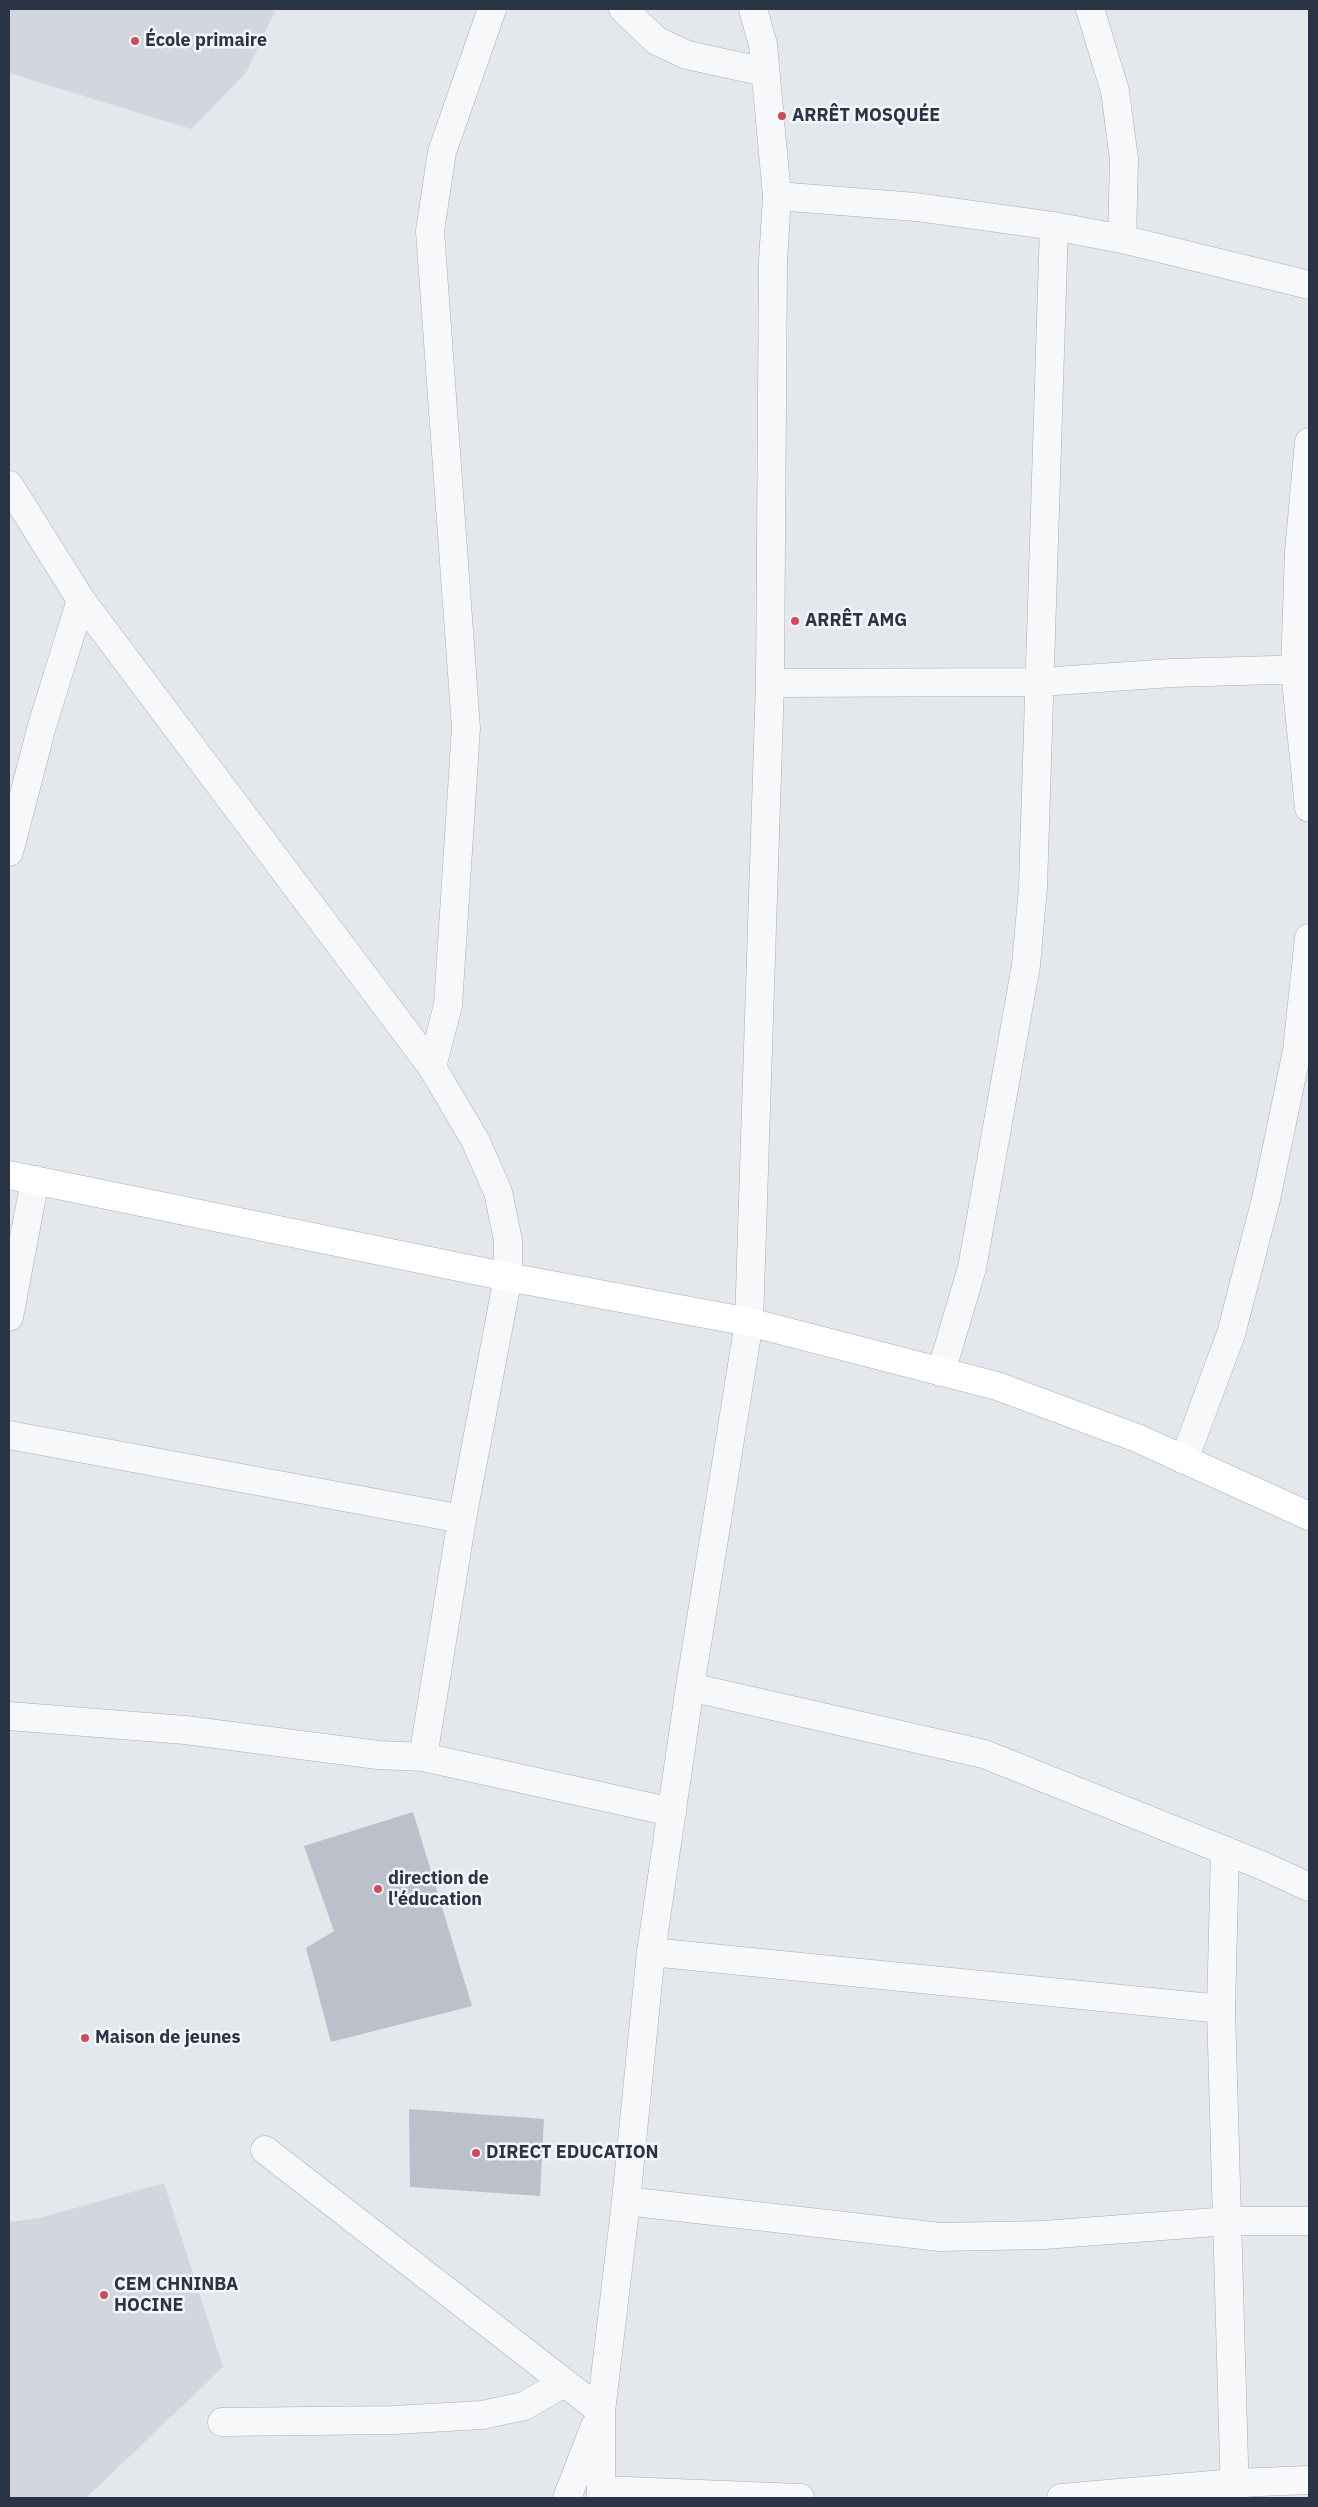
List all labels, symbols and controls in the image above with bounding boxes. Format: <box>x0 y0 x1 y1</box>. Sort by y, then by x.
place label: École primaire <box>145 30 267 52</box>
marker: École primaire <box>129 35 141 47</box>
place label: ARRÊT MOSQUÉE <box>792 105 940 127</box>
marker: ARRÊT MOSQUÉE <box>776 110 788 122</box>
place label: ARRÊT AMG <box>805 610 907 632</box>
marker: ARRÊT AMG <box>789 615 801 627</box>
place label: direction de l'éducation <box>388 1868 489 1910</box>
marker: direction de l'éducation <box>372 1883 384 1895</box>
place label: Maison de jeunes <box>95 2027 241 2049</box>
marker: Maison de jeunes <box>79 2032 91 2044</box>
place label: DIRECT EDUCATION <box>486 2142 659 2164</box>
marker: DIRECT EDUCATION <box>470 2147 482 2159</box>
place label: CEM CHNINBA HOCINE <box>114 2274 238 2316</box>
marker: CEM CHNINBA HOCINE <box>98 2289 110 2301</box>

